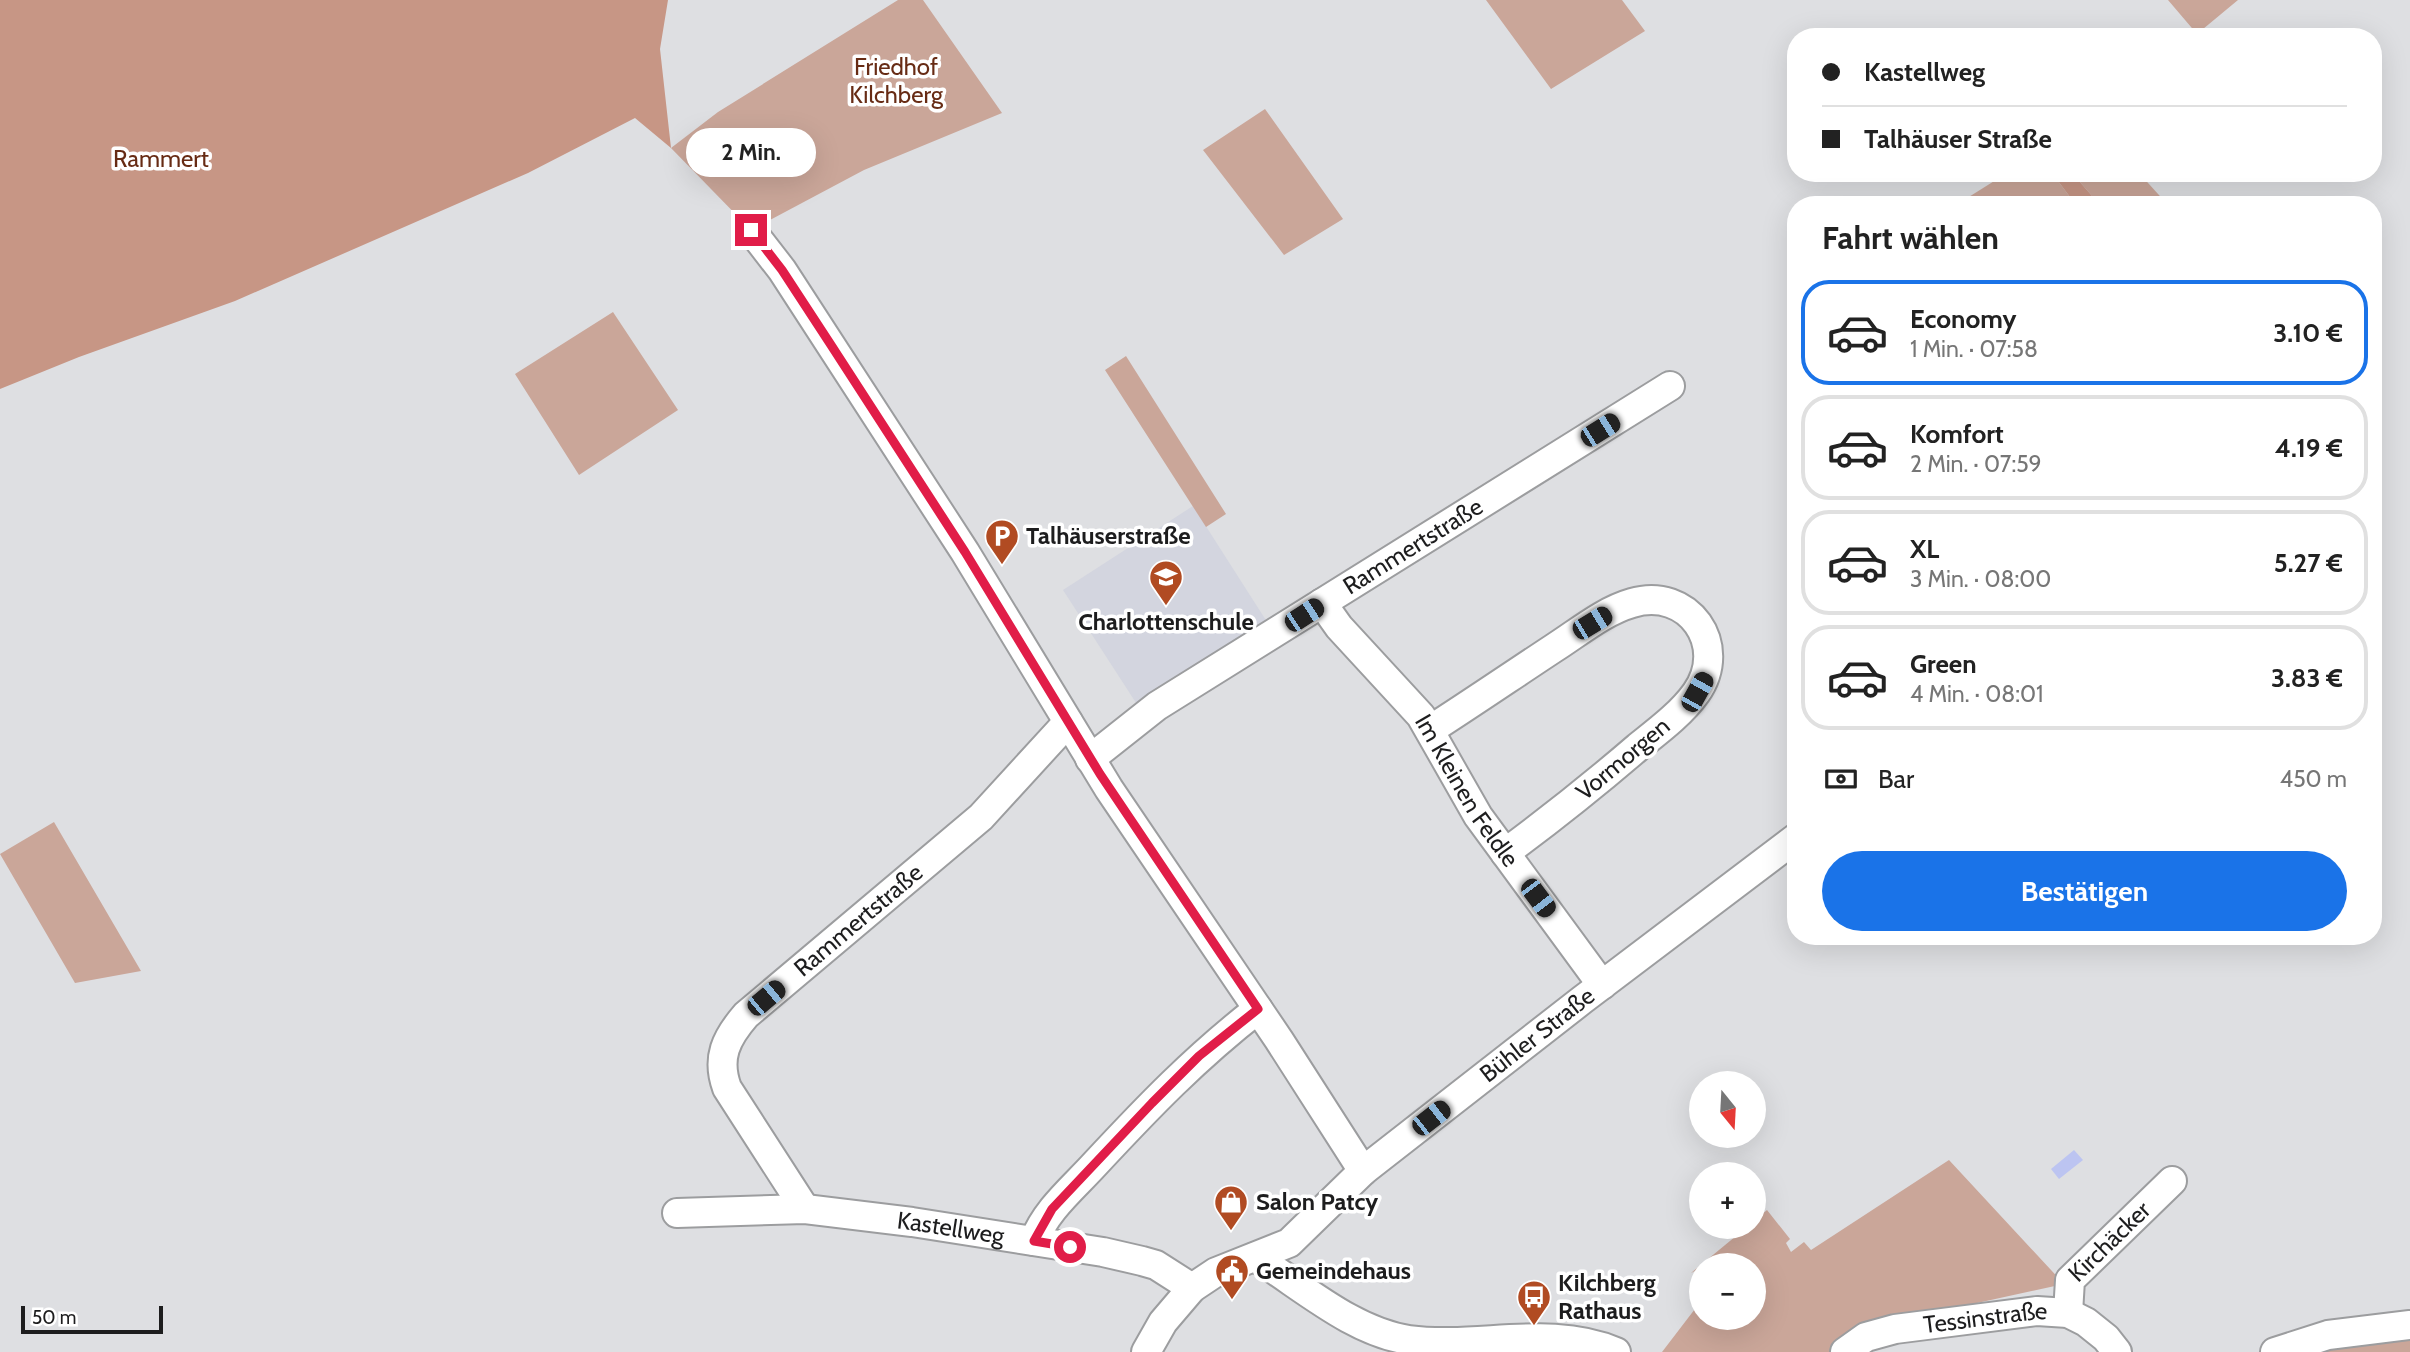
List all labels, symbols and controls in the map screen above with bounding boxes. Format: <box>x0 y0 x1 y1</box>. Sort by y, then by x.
park label: Friedhof Kilchberg <box>849 52 944 109</box>
text: Kastellweg <box>1864 56 1985 88</box>
text: Talhäuser Straße <box>1864 123 2052 155</box>
callout: 2 Min. <box>686 128 816 177</box>
text: 2 Min. <box>721 138 781 166</box>
park label: Rammert <box>113 144 209 173</box>
route end <box>735 214 767 246</box>
text: Fahrt wählen <box>1822 218 1999 257</box>
icon: car <box>1826 301 1889 364</box>
text: Economy <box>1910 303 2016 335</box>
text: 3.10 € <box>2273 317 2343 349</box>
text: 1 Min. · 07:58 <box>1910 335 2038 363</box>
car <box>1577 410 1624 450</box>
icon: car <box>1826 416 1889 479</box>
text: Komfort <box>1910 418 2004 450</box>
text: 4.19 € <box>2275 432 2343 464</box>
text: 2 Min. · 07:59 <box>1910 450 2042 478</box>
street label: Rammertstraße <box>1337 492 1488 600</box>
parking icon: Talhäuserstraße <box>983 517 1021 566</box>
place label: Talhäuserstraße <box>1026 521 1191 550</box>
icon: car <box>1826 531 1889 594</box>
text: XL <box>1910 533 1939 565</box>
text: 5.27 € <box>2274 547 2343 579</box>
school or university icon: Charlottenschule <box>1147 558 1185 607</box>
text: 3 Min. · 08:00 <box>1910 565 2051 593</box>
car <box>1281 595 1328 635</box>
car <box>1569 603 1616 643</box>
place label: Charlottenschule <box>1078 607 1254 636</box>
icon: car <box>1826 646 1889 709</box>
text: Green <box>1910 648 1977 680</box>
text: 3.83 € <box>2271 662 2343 694</box>
car <box>1678 669 1717 715</box>
text: 4 Min. · 08:01 <box>1910 680 2044 708</box>
street label: Im Kleinen Feldle <box>1409 709 1525 872</box>
street label: Vormorgen <box>1570 711 1675 806</box>
icon: cash <box>1822 760 1860 798</box>
text: Bar <box>1878 763 1914 795</box>
text: 450 m <box>2280 765 2347 793</box>
button: Bestätigen <box>1822 851 2347 931</box>
street label: Rammertstraße <box>788 858 928 982</box>
car <box>1517 875 1560 921</box>
car <box>744 976 789 1020</box>
street label: Bühler Straße <box>1474 981 1600 1088</box>
north arrow <box>1689 1071 1766 1148</box>
map controls <box>1689 1071 1766 1330</box>
car <box>1408 1097 1455 1139</box>
button: + <box>1689 1162 1766 1239</box>
shop icon: Salon Patcy <box>1212 1183 1250 1232</box>
place label: Salon Patcy <box>1256 1187 1378 1216</box>
street label: Kirchäcker <box>2062 1195 2156 1288</box>
street label: Kastellweg <box>896 1205 1007 1250</box>
route start <box>1054 1231 1086 1263</box>
public building icon: Gemeindehaus <box>1213 1252 1251 1301</box>
button: − <box>1689 1253 1766 1330</box>
place label: Gemeindehaus <box>1256 1256 1411 1285</box>
place label: Kilchberg Rathaus <box>1558 1268 1656 1325</box>
bus stop icon: Kilchberg Rathaus <box>1515 1278 1553 1327</box>
street label: Tessinstraße <box>1922 1296 2048 1339</box>
scale bar <box>21 1303 163 1335</box>
text: 50 m <box>32 1306 76 1329</box>

